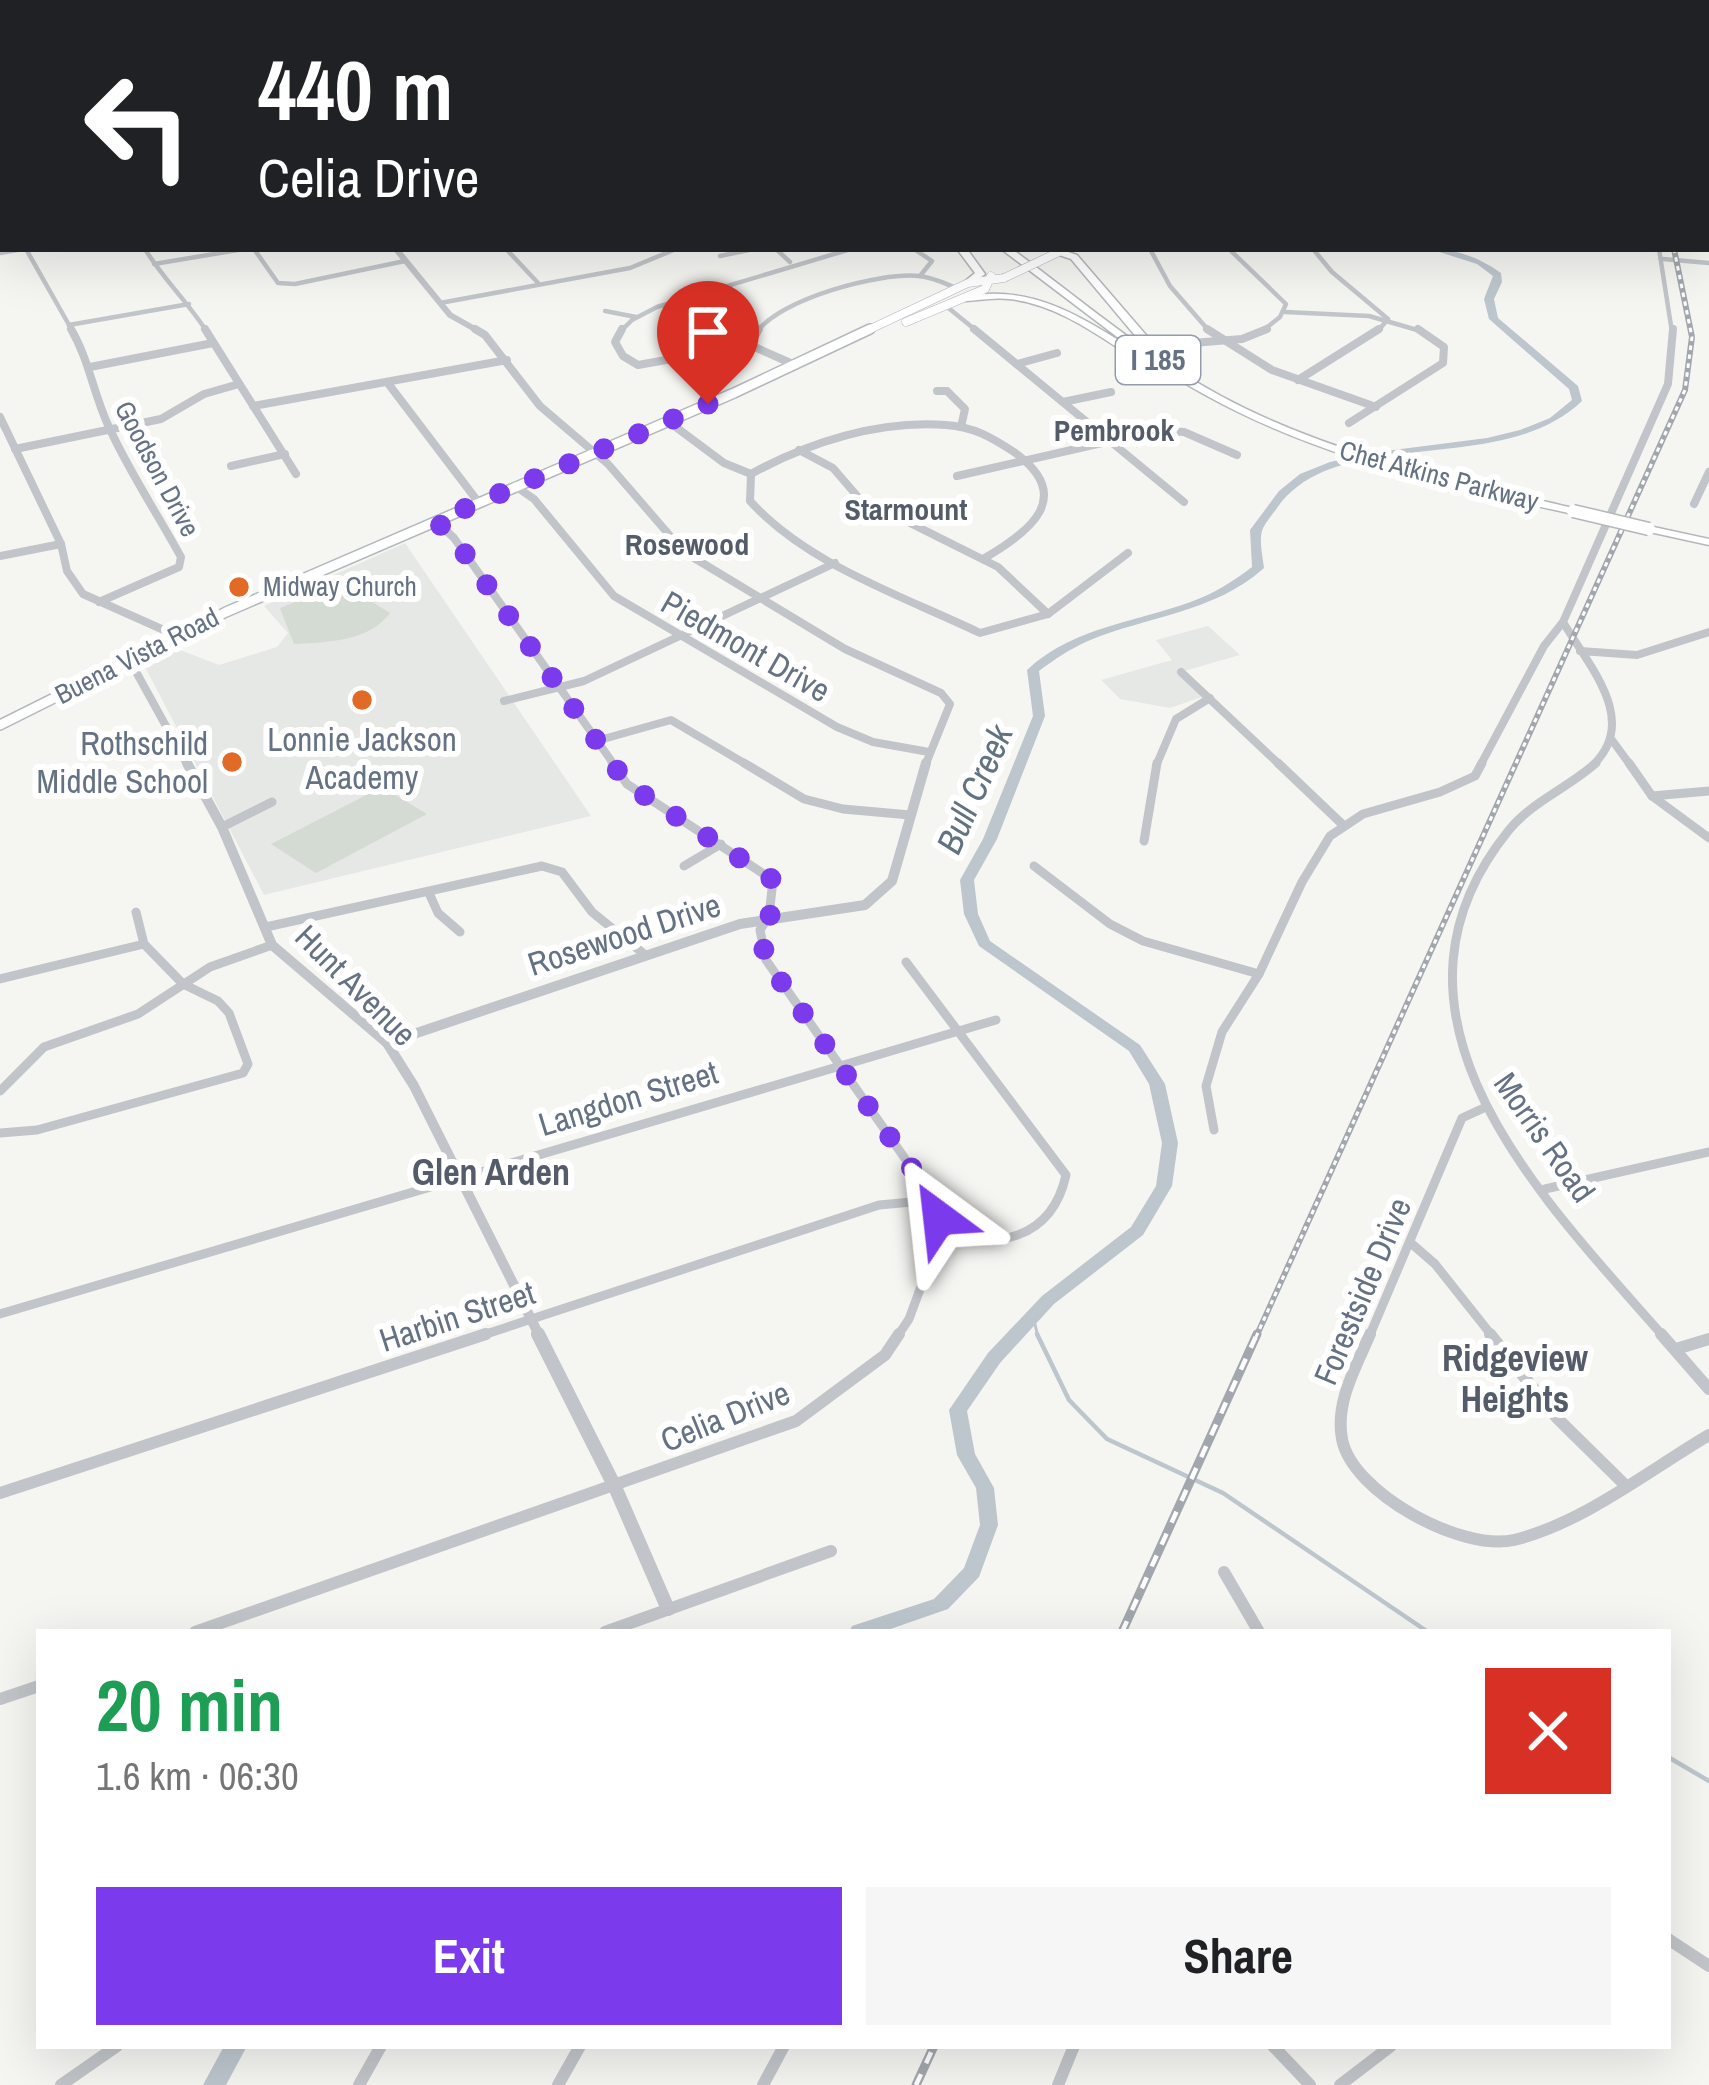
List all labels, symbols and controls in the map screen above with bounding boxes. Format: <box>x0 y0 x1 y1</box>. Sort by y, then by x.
text: 440 m <box>258 33 453 146</box>
icon: left <box>60 48 216 204</box>
text: Celia Drive <box>258 141 479 214</box>
pin <box>657 281 759 404</box>
icon: arrive <box>675 299 741 365</box>
road number: I 185 <box>1116 336 1200 384</box>
street label: Goodson Drive <box>107 394 209 543</box>
district label: Pembrook <box>1054 410 1174 450</box>
street label: Chet Atkins Parkway <box>1336 431 1543 519</box>
district label: Starmount <box>845 489 968 529</box>
district label: Rosewood <box>625 524 749 564</box>
place label: Midway Church <box>263 568 417 604</box>
marker: Midway Church <box>226 574 252 600</box>
street label: Piedmont Drive <box>654 580 838 712</box>
street label: Buena Vista Road <box>48 598 225 712</box>
marker: Lonnie Jackson Academy <box>349 687 375 713</box>
water label: Bull Creek <box>924 716 1024 861</box>
place label: Lonnie Jackson Academy <box>267 717 457 799</box>
place label: Rothschild Middle School <box>37 721 208 803</box>
marker: Rothschild Middle School <box>219 749 245 775</box>
street label: Rosewood Drive <box>522 882 726 986</box>
street label: Hunt Avenue <box>286 915 426 1055</box>
street label: Langdon Street <box>533 1050 723 1146</box>
street label: Morris Road <box>1484 1063 1606 1211</box>
district label: Glen Arden <box>412 1148 570 1196</box>
position arrow <box>876 1155 1002 1281</box>
street label: Forestside Drive <box>1303 1191 1421 1391</box>
street label: Harbin Street <box>374 1270 540 1362</box>
district label: Ridgeview Heights <box>1442 1334 1588 1423</box>
street label: Celia Drive <box>654 1370 796 1462</box>
text: 20 min <box>96 1656 283 1753</box>
button: close <box>1485 1668 1611 1794</box>
text: 1.6 km · 06:30 <box>96 1750 299 1802</box>
button: Exit <box>96 1887 842 2025</box>
button: Share <box>866 1887 1611 2025</box>

